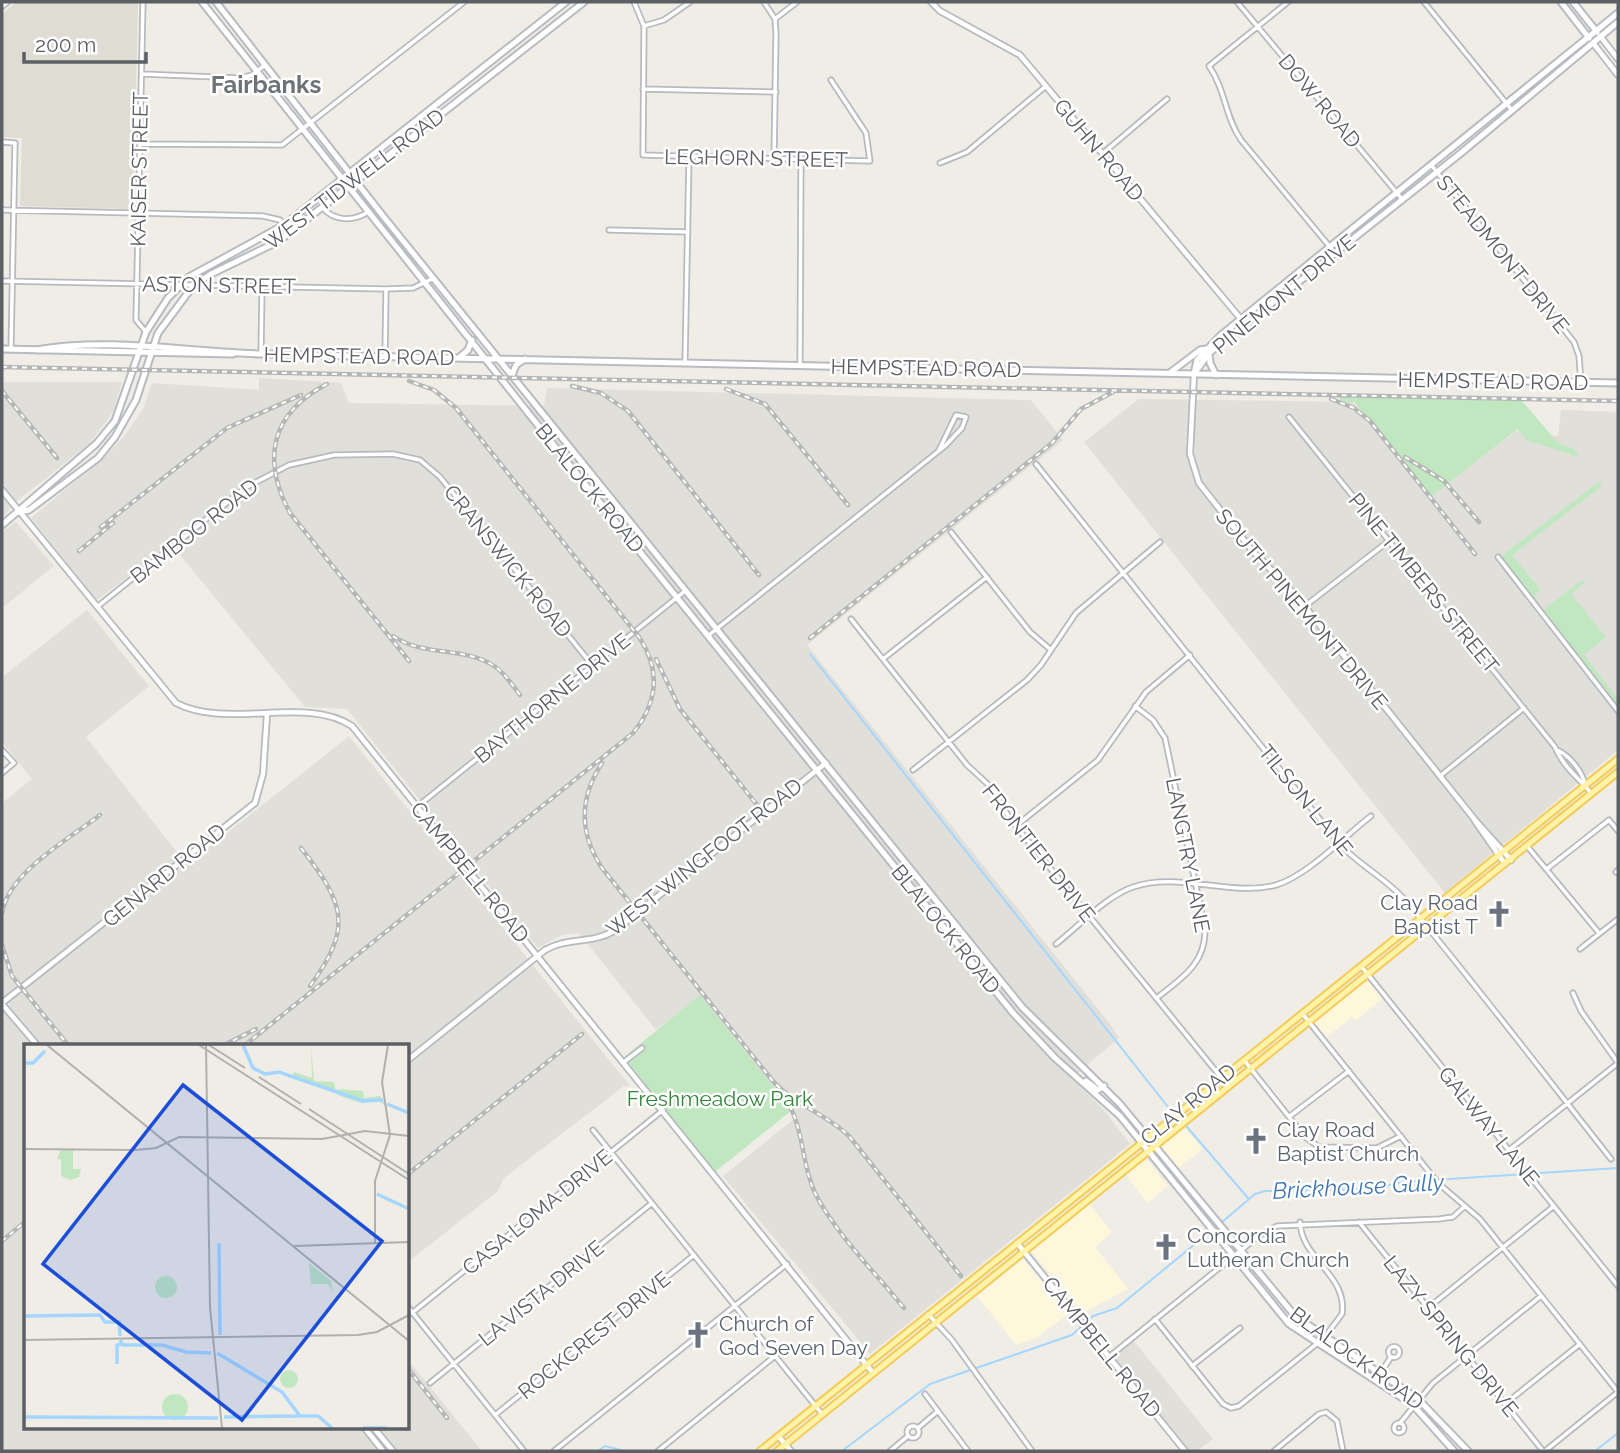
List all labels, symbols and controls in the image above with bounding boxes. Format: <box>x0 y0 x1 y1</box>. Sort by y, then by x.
scale bar <box>24 21 147 65</box>
text: 200 m <box>35 32 96 57</box>
street label: DOW ROAD <box>1273 49 1367 153</box>
district label: Fairbanks <box>211 70 321 99</box>
street label: KAISER STREET <box>125 91 153 247</box>
street label: GUHN ROAD <box>1049 94 1149 206</box>
street label: WEST TIDWELL ROAD <box>259 103 449 255</box>
street label: LEGHORN STREET <box>664 144 848 172</box>
street label: STEADMONT DRIVE <box>1431 170 1575 338</box>
street label: PINEMONT DRIVE <box>1208 229 1360 359</box>
street label: ASTON STREET <box>142 271 296 299</box>
street label: HEMPSTEAD ROAD <box>263 342 455 370</box>
street label: HEMPSTEAD ROAD <box>830 354 1022 382</box>
street label: HEMPSTEAD ROAD <box>1397 367 1589 395</box>
street label: BLALOCK ROAD <box>530 418 650 558</box>
street label: BAMBOO ROAD <box>125 473 263 589</box>
street label: CRANSWICK ROAD <box>439 480 577 642</box>
street label: PINE TIMBERS STREET <box>1344 488 1505 678</box>
street label: SOUTH PINEMONT DRIVE <box>1211 504 1393 714</box>
street label: BAYTHORNE DRIVE <box>469 628 635 768</box>
street label: TILSON LANE <box>1254 739 1358 861</box>
street label: WEST WINGFOOT ROAD <box>601 773 807 941</box>
street label: LANGTRY LANE <box>1161 776 1215 934</box>
street label: FRONTIER DRIVE <box>977 779 1101 927</box>
street label: CAMPBELL ROAD <box>406 797 534 947</box>
street label: GENARD ROAD <box>98 818 230 932</box>
street label: BLALOCK ROAD <box>886 859 1006 999</box>
place label: Clay Road Baptist T <box>1380 890 1478 939</box>
church icon: Clay Road Baptist T <box>1484 899 1514 929</box>
inset map <box>24 1044 410 1428</box>
street label: CLAY ROAD <box>1135 1058 1241 1150</box>
street label: GALWAY LANE <box>1433 1061 1545 1191</box>
park label: Freshmeadow Park <box>627 1086 813 1111</box>
place label: Clay Road Baptist Church <box>1277 1117 1419 1166</box>
church icon: Clay Road Baptist Church <box>1241 1126 1271 1156</box>
street label: CASA LOMA DRIVE <box>457 1144 617 1280</box>
water label: Brickhouse Gully <box>1272 1168 1445 1204</box>
place label: Concordia Lutheran Church <box>1187 1223 1350 1272</box>
church icon: Concordia Lutheran Church <box>1151 1232 1181 1262</box>
street label: LA VISTA DRIVE <box>473 1235 609 1351</box>
street label: LAZY SPRING DRIVE <box>1378 1250 1524 1422</box>
street label: ROCKCREST DRIVE <box>513 1266 675 1404</box>
street label: CAMPBELL ROAD <box>1038 1272 1166 1422</box>
street label: BLALOCK ROAD <box>1285 1301 1429 1415</box>
place label: Church of God Seven Day <box>719 1311 868 1360</box>
church icon: Church of God Seven Day <box>683 1320 713 1350</box>

